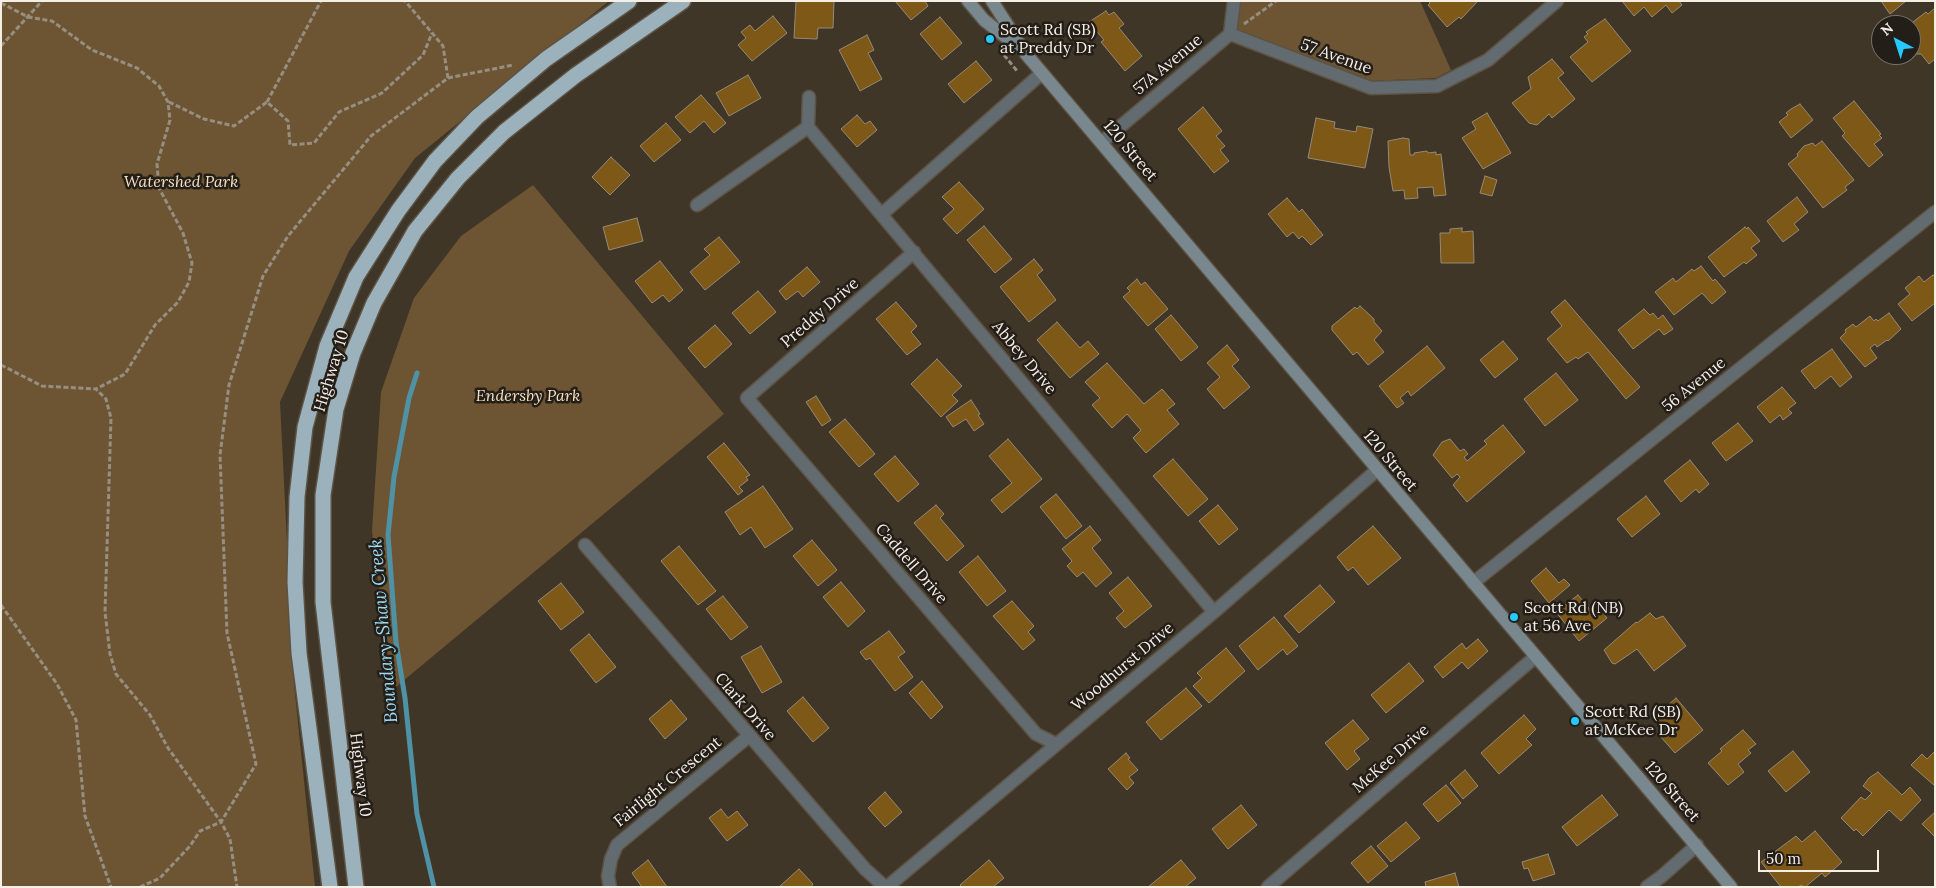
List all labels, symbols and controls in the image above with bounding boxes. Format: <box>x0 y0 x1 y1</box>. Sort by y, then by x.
north arrow <box>1871 15 1921 65</box>
text: N <box>1877 19 1897 40</box>
place label: Scott Rd (SB) at Preddy Dr <box>1000 20 1096 58</box>
street label: 57A Avenue <box>1130 31 1206 99</box>
marker: Scott Rd (SB) at Preddy Dr <box>984 33 996 45</box>
street label: 57 Avenue <box>1298 35 1374 79</box>
street label: 120 Street <box>1099 117 1161 185</box>
park label: Watershed Park <box>124 172 238 192</box>
street label: Preddy Drive <box>777 274 863 352</box>
street label: Abbey Drive <box>988 317 1060 399</box>
street label: Highway 10 <box>310 328 354 414</box>
street label: 56 Avenue <box>1658 353 1730 417</box>
park label: Endersby Park <box>476 386 580 406</box>
street label: 120 Street <box>1359 427 1421 495</box>
street label: Caddell Drive <box>871 520 951 608</box>
water label: Boundary-Shaw Creek <box>365 538 403 724</box>
place label: Scott Rd (NB) at 56 Ave <box>1524 598 1623 636</box>
marker: Scott Rd (NB) at 56 Ave <box>1508 611 1520 623</box>
street label: Woodhurst Drive <box>1068 619 1178 715</box>
street label: Clark Drive <box>710 669 780 745</box>
place label: Scott Rd (SB) at McKee Dr <box>1585 702 1681 740</box>
marker: Scott Rd (SB) at McKee Dr <box>1569 715 1581 727</box>
street label: McKee Drive <box>1349 721 1433 797</box>
street label: Highway 10 <box>345 732 375 818</box>
street label: Fairlight Crescent <box>610 733 726 831</box>
street label: 120 Street <box>1641 758 1703 826</box>
scale bar <box>1761 840 1882 872</box>
text: 50 m <box>1766 849 1801 868</box>

